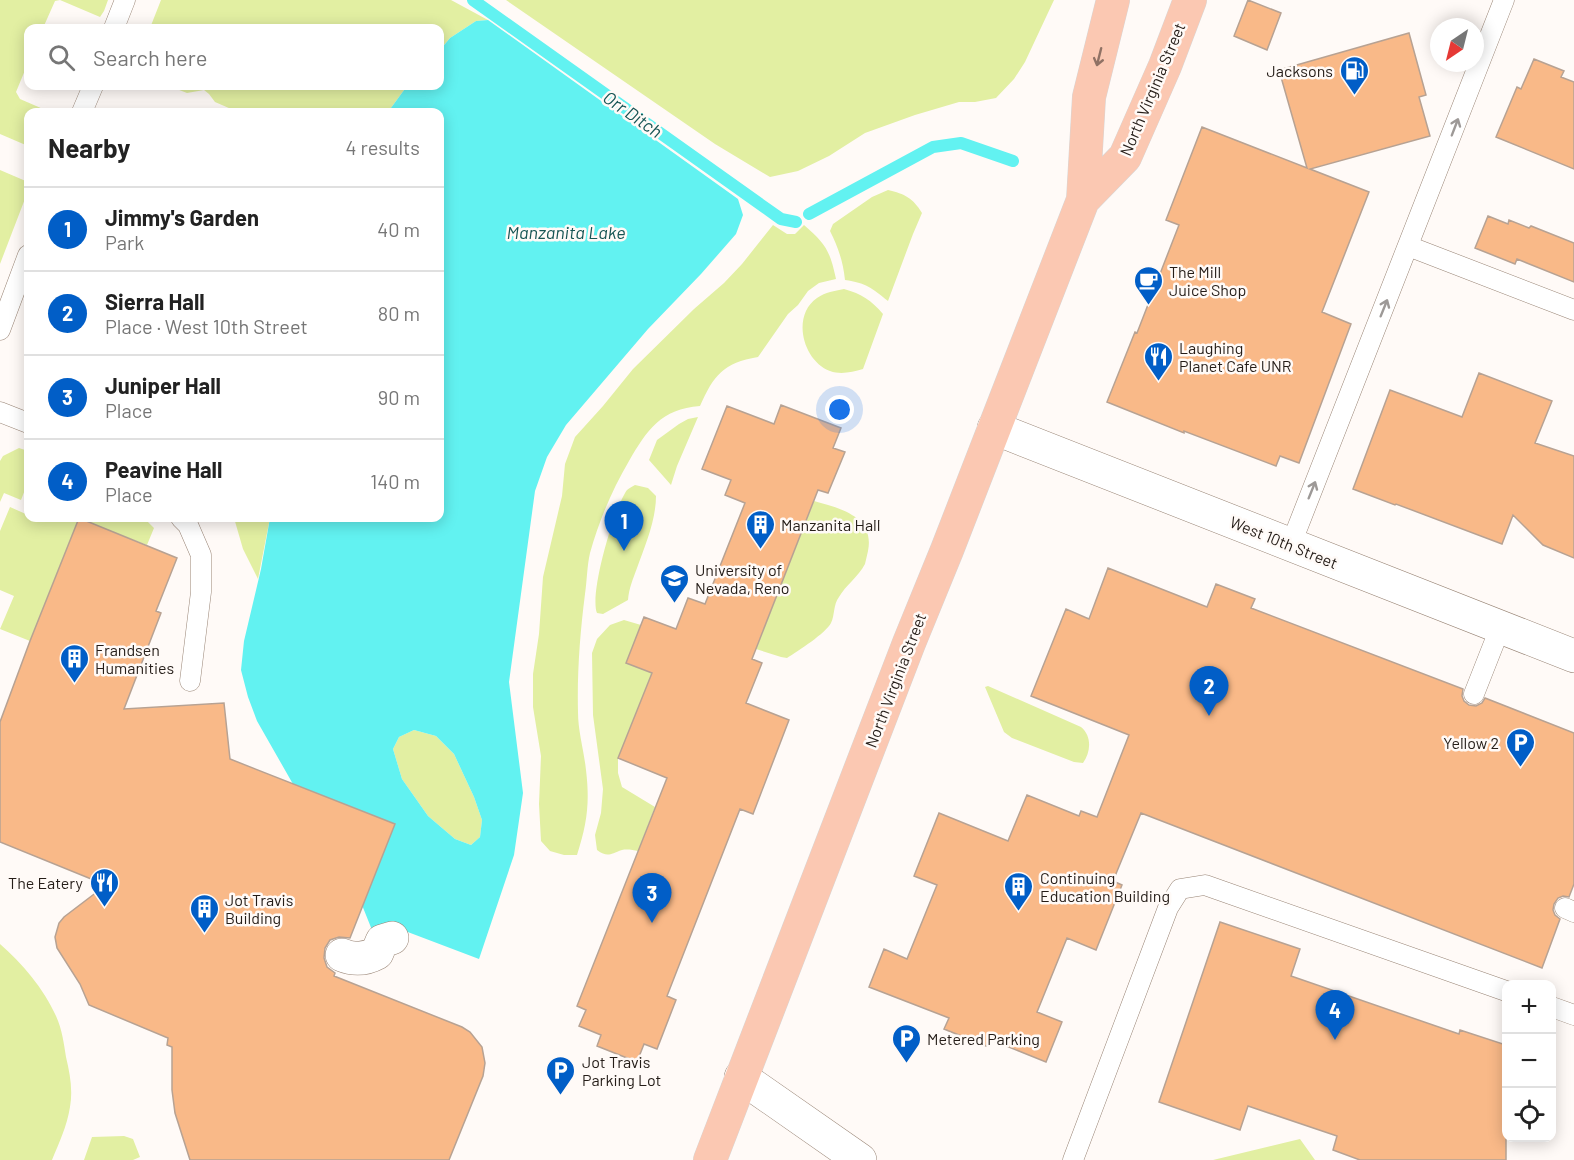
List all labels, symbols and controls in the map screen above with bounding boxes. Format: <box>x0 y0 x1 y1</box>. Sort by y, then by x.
north arrow <box>1430 18 1484 72</box>
street label: North Virginia Street <box>1115 20 1189 158</box>
search box <box>24 24 444 90</box>
icon: search <box>45 41 78 74</box>
text: Search here <box>93 44 207 70</box>
one-way arrow <box>1093 47 1104 66</box>
fuel station icon: Jacksons <box>1338 54 1370 96</box>
place label: Jacksons <box>1267 61 1333 80</box>
water label: Orr Ditch <box>599 86 667 142</box>
one-way arrow <box>1450 118 1461 136</box>
text: Nearby <box>48 132 130 163</box>
text: 4 results <box>345 135 420 159</box>
text: Jimmy's Garden <box>105 204 259 230</box>
text: 1 <box>64 217 71 241</box>
text: 40 m <box>377 217 420 241</box>
water label: Manzanita Lake <box>506 221 626 243</box>
text: Park <box>105 230 144 254</box>
place label: The Mill Juice Shop <box>1169 262 1246 299</box>
cafe icon: The Mill Juice Shop <box>1132 264 1164 306</box>
text: Sierra Hall <box>105 288 205 314</box>
one-way arrow <box>1379 299 1390 318</box>
text: 2 <box>62 301 73 325</box>
text: 80 m <box>378 301 420 325</box>
text: Place · West 10th Street <box>105 314 308 338</box>
place label: Laughing Planet Cafe UNR <box>1179 338 1292 375</box>
restaurant icon: Laughing Planet Cafe UNR <box>1142 340 1174 382</box>
text: Juniper Hall <box>105 372 221 398</box>
text: 3 <box>62 385 73 409</box>
text: 90 m <box>378 385 420 409</box>
your location <box>825 395 854 424</box>
text: Place <box>105 398 153 422</box>
text: Peavine Hall <box>105 456 222 482</box>
text: 4 <box>61 469 74 493</box>
text: 140 m <box>370 469 420 493</box>
one-way arrow <box>1307 481 1318 499</box>
text: Place <box>105 482 153 506</box>
pin: 1 <box>604 502 644 551</box>
building icon: Manzanita Hall <box>744 508 776 550</box>
street label: West 10th Street <box>1227 512 1341 572</box>
place label: Manzanita Hall <box>781 515 880 534</box>
place label: University of Nevada, Reno <box>695 560 790 597</box>
school or university icon: University of Nevada, Reno <box>658 562 690 604</box>
street label: North Virginia Street <box>861 610 929 750</box>
place label: Frandsen Humanities <box>95 640 174 677</box>
building icon: Frandsen Humanities <box>58 642 90 684</box>
pin: 2 <box>1190 666 1228 716</box>
parking icon: Yellow 2 <box>1504 726 1536 768</box>
place label: Yellow 2 <box>1443 733 1499 752</box>
restaurant icon: The Eatery <box>88 866 120 908</box>
place label: Continuing Education Building <box>1040 868 1170 905</box>
building icon: Continuing Education Building <box>1003 870 1035 912</box>
place label: The Eatery <box>8 873 84 892</box>
pin: 3 <box>632 874 672 923</box>
place label: Jot Travis Building <box>225 890 293 927</box>
building icon: Jot Travis Building <box>188 892 220 934</box>
map controls <box>1502 980 1556 1142</box>
button: + <box>1502 980 1556 1034</box>
pin: 4 <box>1316 990 1354 1040</box>
parking icon: Metered Parking <box>890 1022 922 1064</box>
place label: Metered Parking <box>927 1029 1040 1048</box>
button: − <box>1502 1034 1556 1088</box>
place label: Jot Travis Parking Lot <box>582 1052 661 1089</box>
parking icon: Jot Travis Parking Lot <box>545 1054 577 1096</box>
button: locate <box>1502 1088 1556 1142</box>

